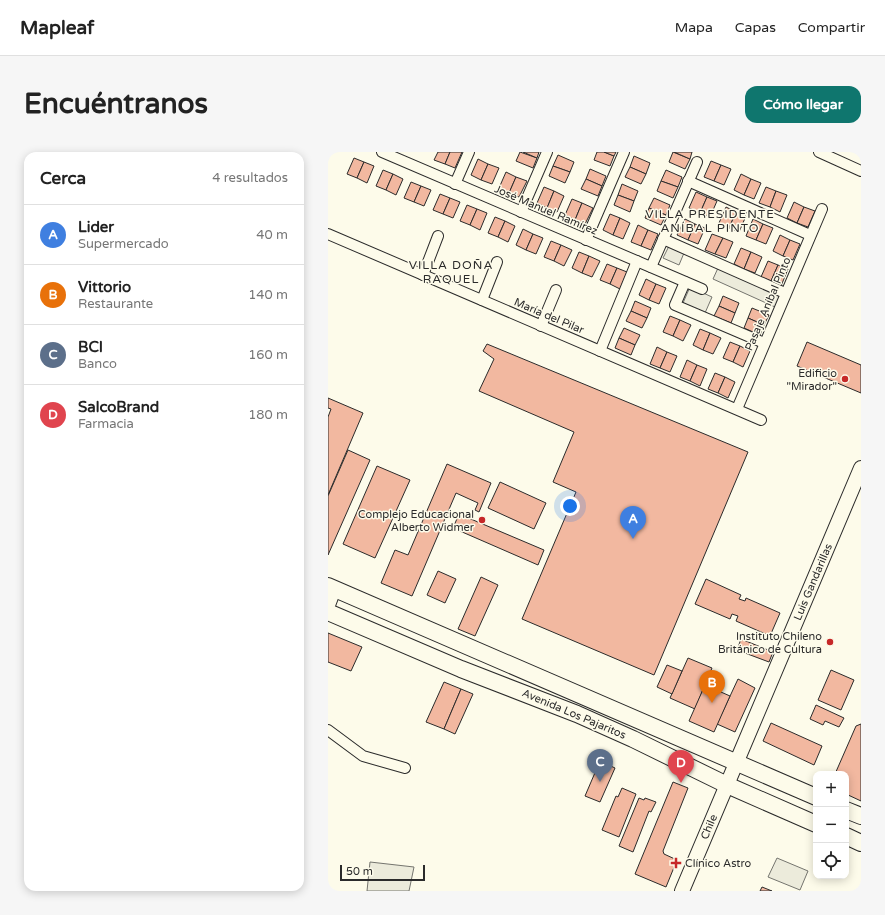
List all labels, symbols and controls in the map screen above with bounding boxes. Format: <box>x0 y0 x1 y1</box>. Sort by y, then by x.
text: Mapleaf <box>20 17 94 39</box>
text: Mapa <box>675 19 713 36</box>
text: Capas <box>735 19 776 36</box>
text: Compartir <box>798 19 865 36</box>
button: Cómo llegar <box>745 86 861 123</box>
text: Encuéntranos <box>24 87 208 121</box>
text: Cerca <box>40 168 86 189</box>
text: 4 resultados <box>212 170 288 186</box>
street label: José Manuel Ramírez <box>492 182 600 238</box>
district label: VILLA PRESIDENTE ANÍBAL PINTO <box>645 207 775 235</box>
text: Lider <box>78 218 114 236</box>
text: A <box>48 227 58 243</box>
text: 40 m <box>256 227 288 243</box>
text: Supermercado <box>78 236 169 252</box>
street label: Pasaje Aníbal Pinto <box>742 255 794 353</box>
district label: VILLA DOÑA RAQUEL <box>409 258 493 286</box>
text: Vittorio <box>78 278 131 296</box>
text: B <box>48 287 58 303</box>
text: 140 m <box>248 287 288 303</box>
street label: María del Pilar <box>512 295 587 337</box>
text: Restaurante <box>78 296 153 312</box>
text: BCI <box>78 338 103 356</box>
text: C <box>48 347 58 363</box>
text: 160 m <box>248 347 288 363</box>
text: Banco <box>78 356 117 372</box>
place label: Edificio "Mirador" <box>786 367 837 393</box>
marker: Edificio "Mirador" <box>840 374 850 384</box>
text: SalcoBrand <box>78 398 159 416</box>
text: D <box>48 407 58 423</box>
text: 180 m <box>248 407 288 423</box>
text: Farmacia <box>78 416 134 432</box>
your location <box>560 496 580 516</box>
pin: A <box>620 506 646 539</box>
place label: Complejo Educacional Alberto Widmer <box>358 508 475 534</box>
marker: Complejo Educacional Alberto Widmer <box>477 515 487 525</box>
street label: Luis Gandarillas <box>791 542 835 622</box>
place label: Instituto Chileno Británico de Cultura <box>718 630 822 656</box>
marker: Instituto Chileno Británico de Cultura <box>825 637 835 647</box>
pin: B <box>699 670 725 703</box>
street label: Avenida Los Pajaritos <box>520 686 628 742</box>
pin: C <box>587 749 613 782</box>
pin: D <box>668 750 694 783</box>
map controls <box>813 771 849 879</box>
button: + <box>813 771 849 807</box>
button: − <box>813 807 849 843</box>
street label: Chile <box>698 812 720 842</box>
button: locate <box>813 843 849 879</box>
marker: Clínico Astro <box>670 857 682 869</box>
place label: Clínico Astro <box>685 857 752 870</box>
scale bar <box>340 863 425 882</box>
text: 50 m <box>346 865 373 878</box>

